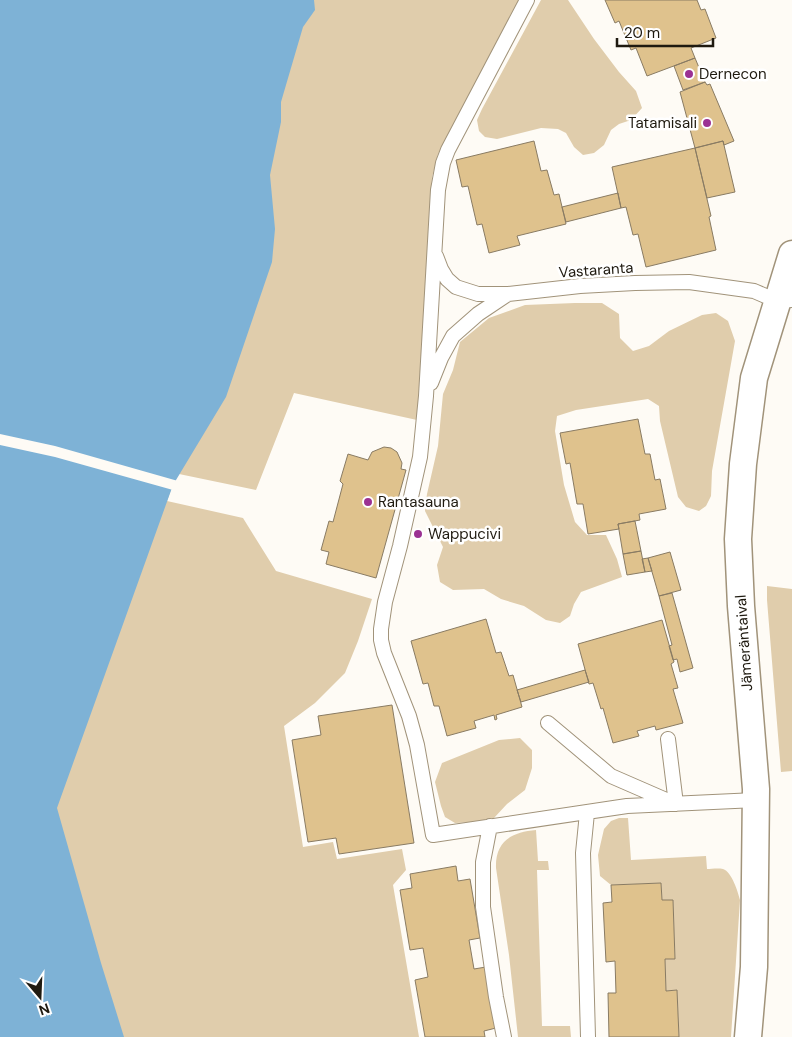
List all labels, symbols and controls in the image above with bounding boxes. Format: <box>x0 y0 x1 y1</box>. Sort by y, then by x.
scale bar <box>617 15 713 47</box>
text: 20 m <box>624 23 660 43</box>
place label: Dernecon <box>699 64 767 84</box>
marker: Dernecon <box>683 68 695 80</box>
place label: Tatamisali <box>628 113 697 133</box>
marker: Tatamisali <box>701 117 713 129</box>
street label: Vastaranta <box>558 257 634 283</box>
place label: Rantasauna <box>378 492 459 512</box>
marker: Rantasauna <box>362 496 374 508</box>
place label: Wappucivi <box>428 524 501 544</box>
marker: Wappucivi <box>412 528 424 540</box>
street label: Jämeräntaival <box>731 594 757 692</box>
north arrow <box>15 972 65 1022</box>
text: N <box>36 999 52 1019</box>

